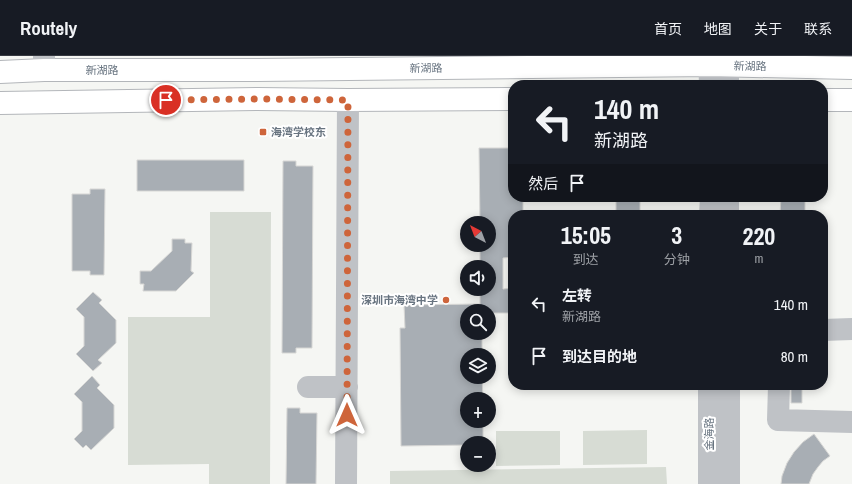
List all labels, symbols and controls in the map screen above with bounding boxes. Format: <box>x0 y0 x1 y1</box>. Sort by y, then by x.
text: Routely <box>20 15 77 41</box>
text: 首页 <box>654 20 682 38</box>
text: 地图 <box>704 20 732 38</box>
text: 关于 <box>754 20 782 38</box>
text: 联系 <box>804 20 832 38</box>
street label: 新湖路 <box>733 59 767 73</box>
street label: 新湖路 <box>409 61 443 75</box>
street label: 新湖路 <box>86 63 119 77</box>
pin <box>149 83 183 117</box>
icon: arrive <box>155 89 177 111</box>
text: 140 m <box>594 90 659 128</box>
icon: left <box>528 96 580 148</box>
place label: 海湾学校东 <box>271 125 326 139</box>
marker: 海湾学校东 <box>258 127 268 137</box>
text: 新湖路 <box>594 128 648 153</box>
icon: arrive <box>566 172 588 194</box>
text: 然后 <box>528 173 558 194</box>
north arrow <box>460 216 496 252</box>
map controls <box>460 216 496 472</box>
text: 15:05 <box>561 219 611 251</box>
text: 3 <box>671 219 682 251</box>
text: 220 <box>742 220 775 252</box>
text: m <box>754 250 763 267</box>
text: 到达 <box>573 251 599 268</box>
text: 分钟 <box>664 251 690 268</box>
button: sound <box>460 260 496 296</box>
text: 左转 <box>562 285 592 306</box>
place label: 深圳市海湾中学 <box>361 293 438 307</box>
icon: left <box>528 293 550 315</box>
text: 140 m <box>774 294 808 315</box>
marker: 深圳市海湾中学 <box>441 295 451 305</box>
button: search <box>460 304 496 340</box>
text: 新湖路 <box>562 308 601 325</box>
icon: arrive <box>528 345 550 367</box>
text: 到达目的地 <box>562 346 637 367</box>
text: 80 m <box>781 346 808 367</box>
button: layers <box>460 348 496 384</box>
button: + <box>460 392 496 428</box>
position arrow <box>326 394 368 436</box>
street label: 金海路 <box>702 418 716 451</box>
button: − <box>460 436 496 472</box>

